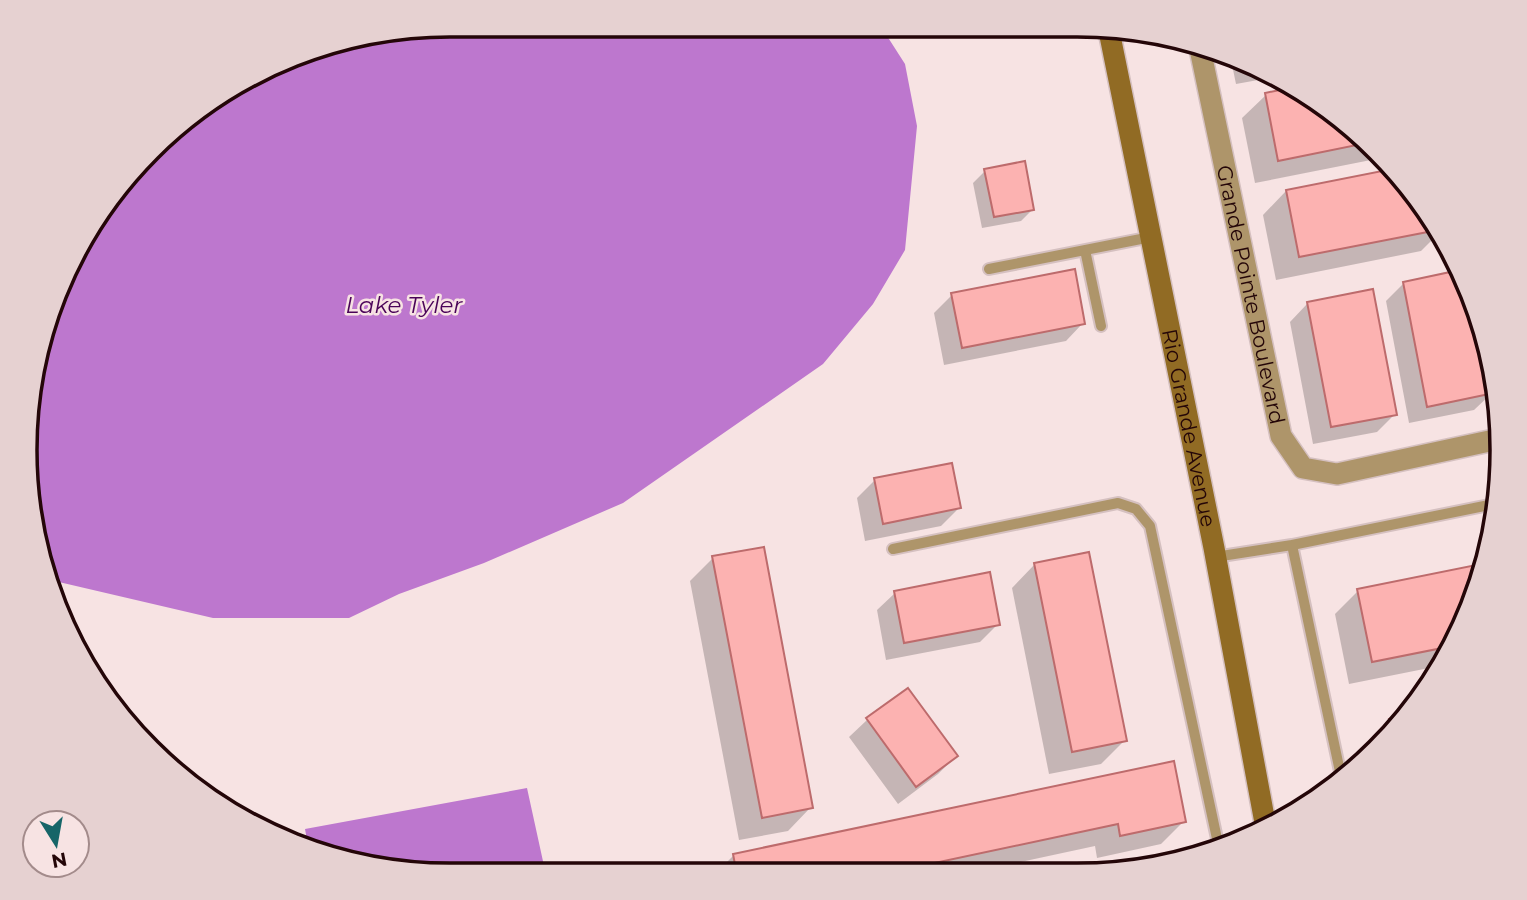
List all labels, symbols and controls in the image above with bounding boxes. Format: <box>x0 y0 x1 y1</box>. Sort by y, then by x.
street label: Grande Pointe Boulevard <box>1212 163 1291 426</box>
water label: Lake Tyler <box>345 291 463 319</box>
street label: Rio Grande Avenue <box>1157 326 1222 529</box>
north arrow <box>21 809 91 879</box>
text: N <box>49 847 69 873</box>

